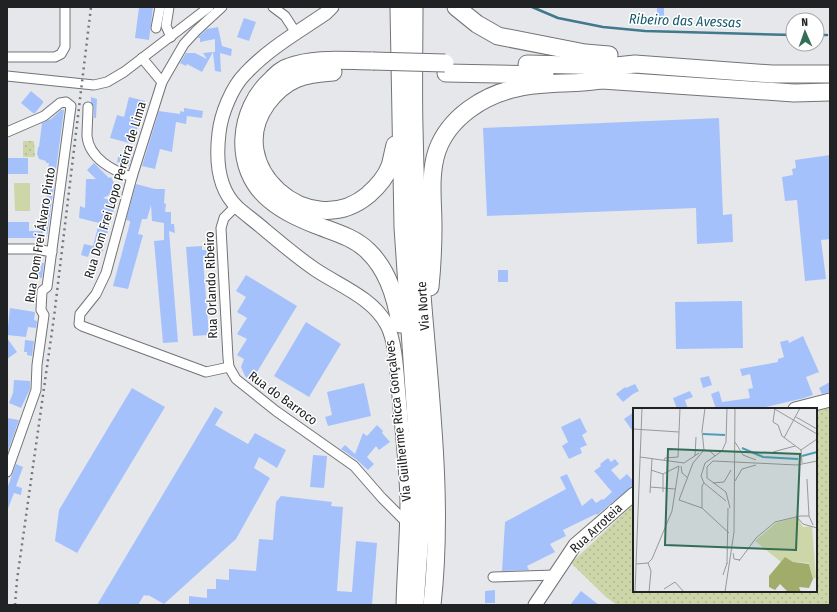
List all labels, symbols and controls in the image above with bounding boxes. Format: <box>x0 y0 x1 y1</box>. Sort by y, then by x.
water label: Ribeiro das Avessas <box>628 11 742 31</box>
north arrow <box>785 12 825 52</box>
text: N <box>801 16 808 29</box>
street label: Rua Dom Frei Lopo Pereira de Lima <box>81 100 149 280</box>
street label: Rua Dom Frei Álvaro Pinto <box>22 166 58 304</box>
street label: Rua Orlando Ribeiro <box>202 231 220 339</box>
street label: Via Norte <box>414 281 432 331</box>
street label: Via Guilherme Ricca Gonçalves <box>382 339 414 502</box>
street label: Rua do Barroco <box>246 368 320 428</box>
inset map <box>633 408 817 592</box>
street label: Rua Arroteia <box>567 500 625 556</box>

